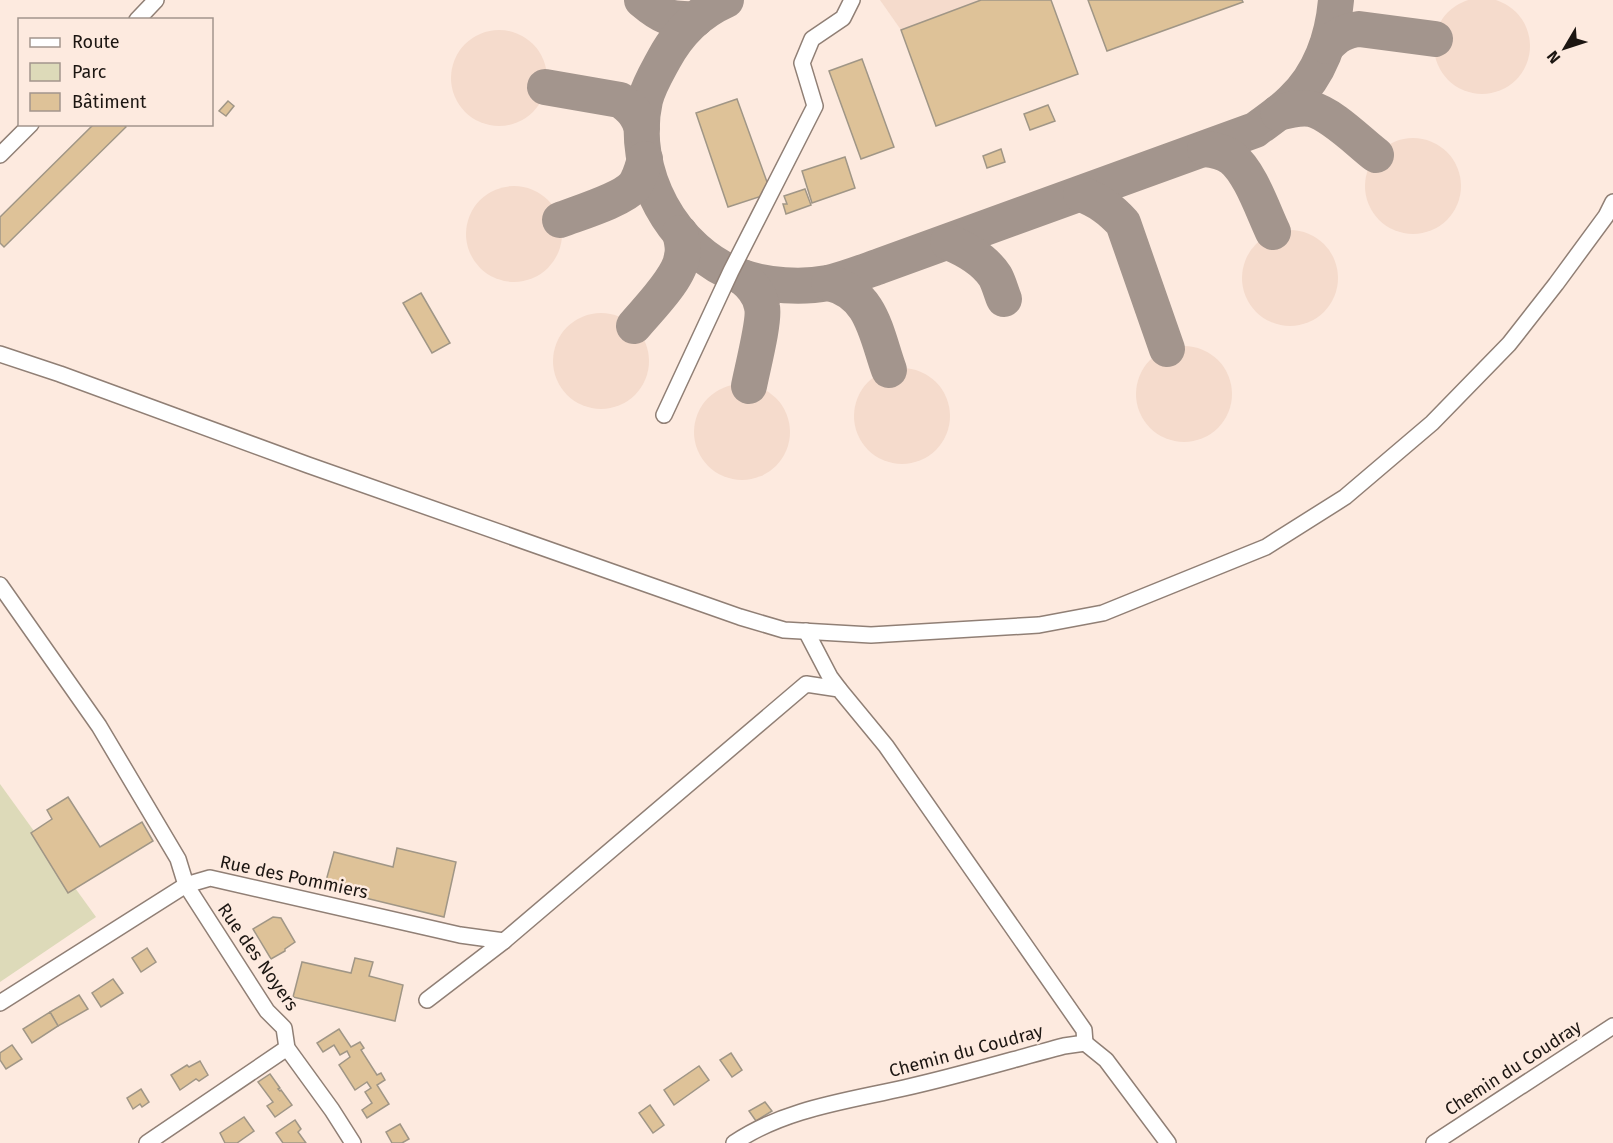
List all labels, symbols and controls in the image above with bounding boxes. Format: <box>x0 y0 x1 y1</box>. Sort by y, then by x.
legend <box>18 18 213 126</box>
north arrow <box>1535 18 1595 78</box>
text: Route <box>72 31 120 53</box>
text: N <box>1543 47 1564 67</box>
text: Parc <box>72 61 107 83</box>
text: Bâtiment <box>72 91 147 113</box>
street label: Rue des Pommiers <box>218 851 370 903</box>
street label: Rue des Noyers <box>213 899 303 1015</box>
street label: Chemin du Coudray <box>1441 1016 1585 1120</box>
street label: Chemin du Coudray <box>887 1020 1045 1082</box>

